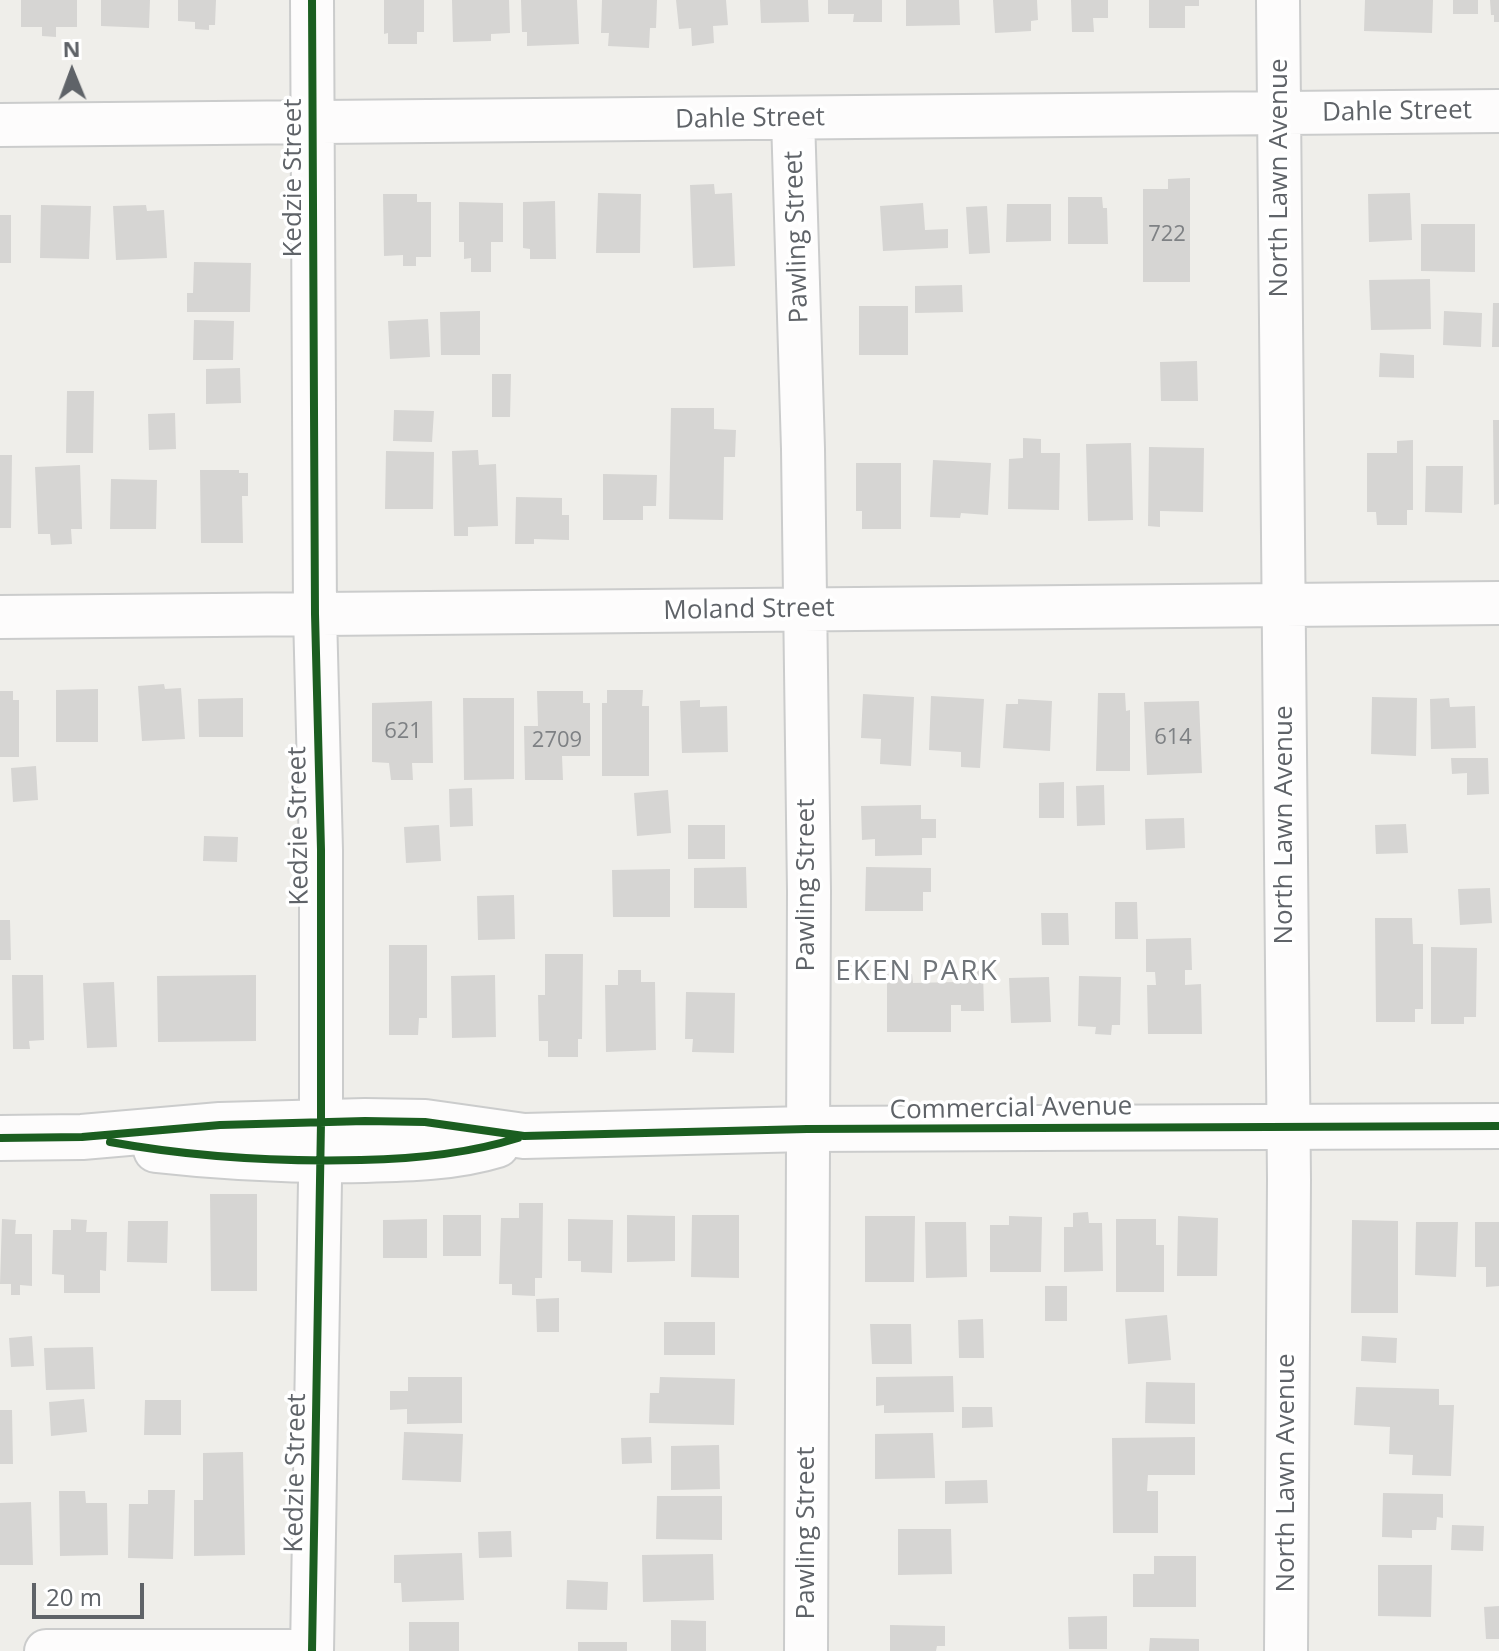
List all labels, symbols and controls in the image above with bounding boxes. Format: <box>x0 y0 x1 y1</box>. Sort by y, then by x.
north arrow <box>32 32 112 112</box>
text: N <box>62 33 81 63</box>
street label: North Lawn Avenue <box>1264 58 1296 298</box>
street label: Dahle Street <box>1322 95 1472 129</box>
street label: Kedzie Street <box>278 98 310 258</box>
street label: Dahle Street <box>675 102 825 136</box>
street label: Pawling Street <box>778 150 816 324</box>
house number: 722 <box>1148 222 1186 248</box>
street label: Moland Street <box>663 593 835 627</box>
street label: North Lawn Avenue <box>1269 705 1301 945</box>
house number: 621 <box>384 719 422 745</box>
house number: 614 <box>1154 725 1192 751</box>
house number: 2709 <box>532 728 582 754</box>
street label: Kedzie Street <box>282 746 316 906</box>
street label: Pawling Street <box>791 799 823 971</box>
district label: EKEN PARK <box>835 955 999 989</box>
street label: Commercial Avenue <box>889 1091 1133 1127</box>
street label: North Lawn Avenue <box>1271 1353 1303 1593</box>
street label: Kedzie Street <box>279 1393 313 1553</box>
street label: Pawling Street <box>791 1447 823 1619</box>
scale bar <box>36 1567 148 1617</box>
text: 20 m <box>46 1580 102 1613</box>

